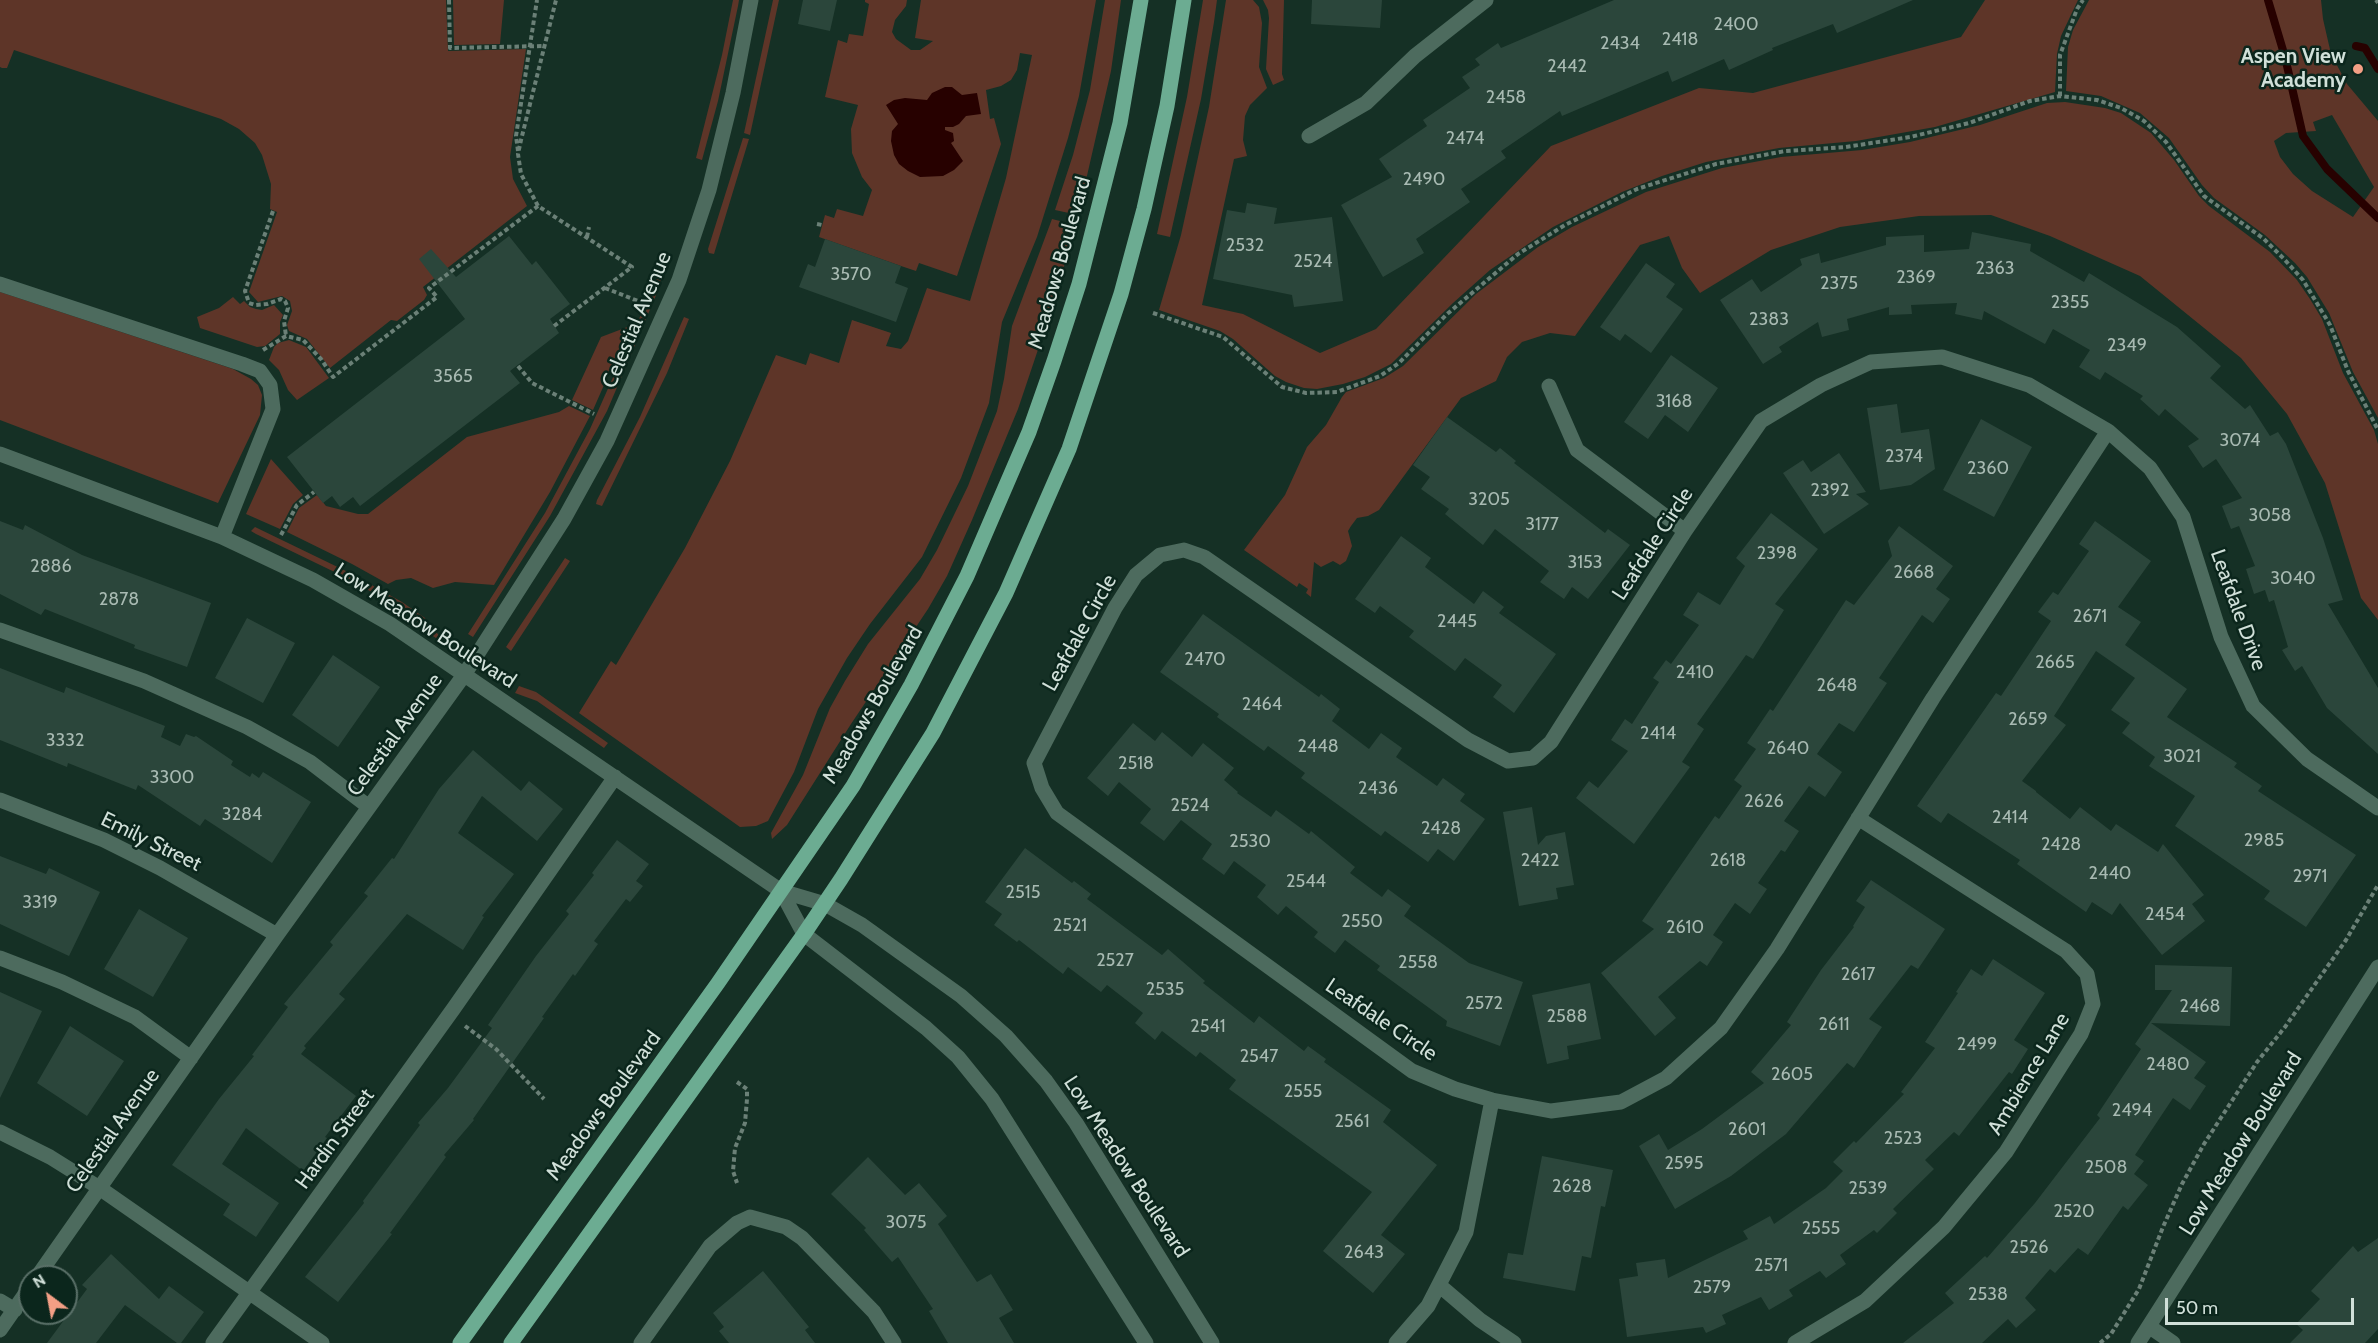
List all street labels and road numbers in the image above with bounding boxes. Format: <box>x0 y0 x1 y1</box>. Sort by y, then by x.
street label: Meadows Boulevard <box>1023 174 1097 352</box>
street label: Celestial Avenue <box>597 248 677 392</box>
street label: Leafdale Circle <box>1607 483 1699 605</box>
street label: Leafdale Drive <box>2204 546 2272 674</box>
street label: Low Meadow Boulevard <box>330 558 520 694</box>
street label: Leafdale Circle <box>1038 570 1122 696</box>
street label: Meadows Boulevard <box>818 621 928 789</box>
street label: Celestial Avenue <box>342 669 448 801</box>
street label: Emily Street <box>97 807 205 877</box>
street label: Leafdale Circle <box>1320 973 1442 1067</box>
street label: Ambience Lane <box>1983 1008 2075 1140</box>
street label: Meadows Boulevard <box>541 1026 667 1186</box>
street label: Low Meadow Boulevard <box>2174 1048 2308 1240</box>
street label: Celestial Avenue <box>61 1064 165 1198</box>
street label: Low Meadow Boulevard <box>1058 1072 1194 1262</box>
street label: Hardin Street <box>290 1084 380 1194</box>

